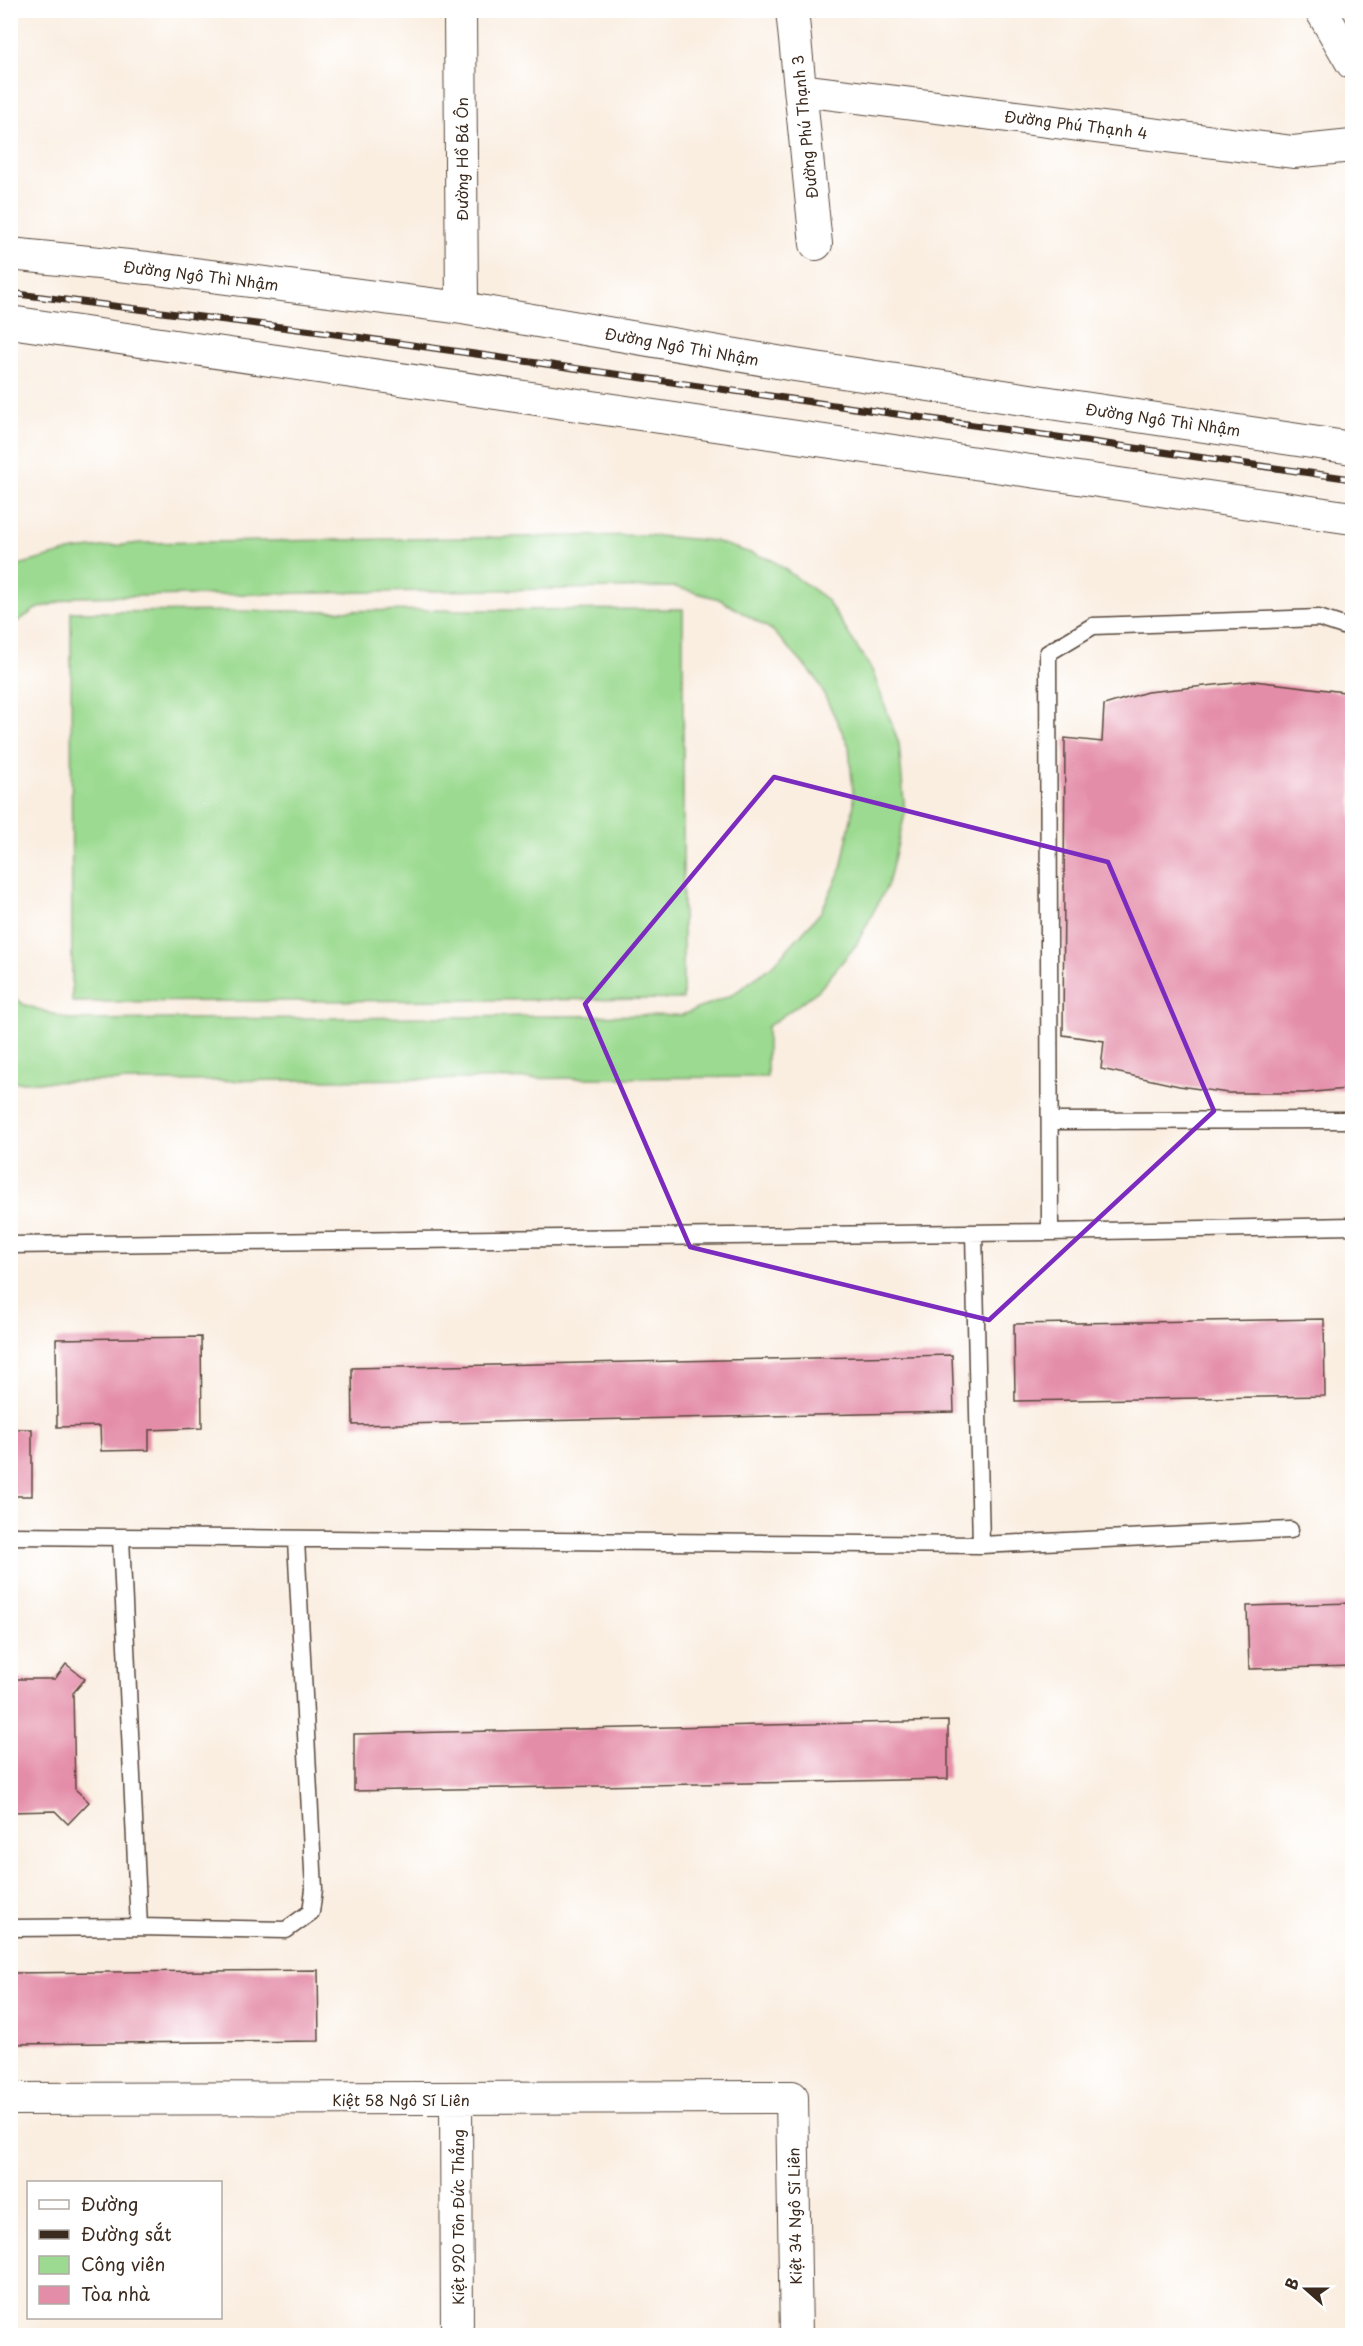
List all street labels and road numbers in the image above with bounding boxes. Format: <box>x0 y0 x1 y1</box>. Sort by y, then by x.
street label: Đường Phú Thạnh 3 <box>785 54 823 200</box>
street label: Đường Hồ Bá Ôn <box>450 97 473 221</box>
street label: Đường Phú Thạnh 4 <box>1003 104 1149 144</box>
street label: Đường Ngô Thì Nhậm <box>122 254 280 296</box>
street label: Đường Ngô Thì Nhậm <box>603 321 761 371</box>
street label: Đường Ngô Thì Nhậm <box>1084 397 1242 441</box>
street label: Kiệt 58 Ngô Sĩ Liên <box>332 2088 470 2111</box>
street label: Kiệt 920 Tôn Đức Thắng <box>446 2129 469 2305</box>
street label: Kiệt 34 Ngô Sĩ Liên <box>781 2147 807 2285</box>

